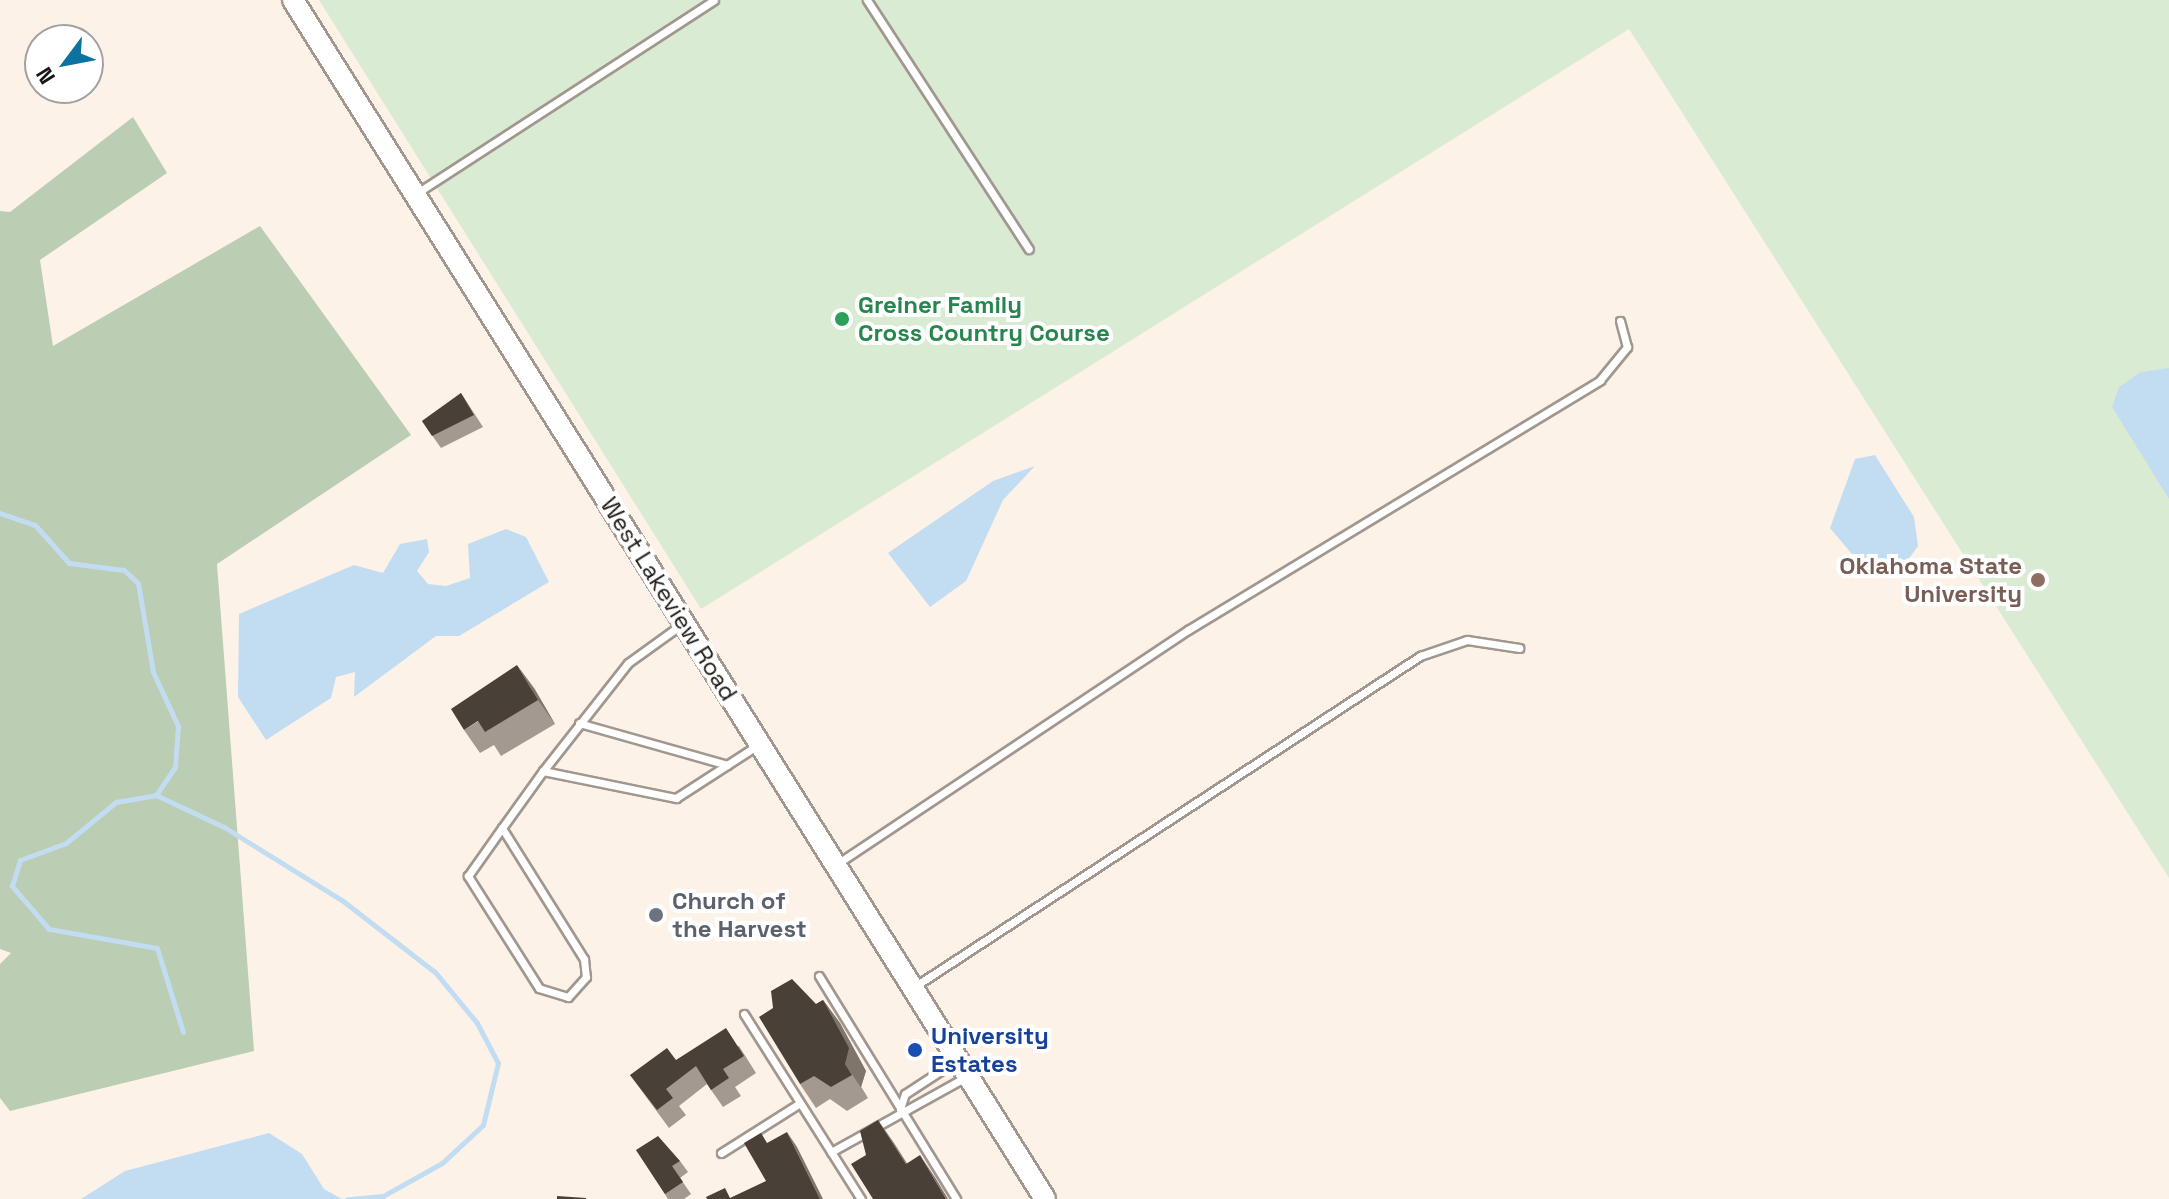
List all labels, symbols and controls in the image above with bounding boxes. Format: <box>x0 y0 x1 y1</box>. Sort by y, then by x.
north arrow <box>24 24 104 104</box>
text: N <box>30 62 61 89</box>
place label: Greiner Family Cross Country Course <box>858 291 1110 347</box>
marker: Greiner Family Cross Country Course <box>833 310 851 328</box>
street label: West Lakeview Road <box>595 492 743 706</box>
place label: Oklahoma State University <box>1839 552 2022 608</box>
marker: Oklahoma State University <box>2029 571 2047 589</box>
place label: Church of the Harvest <box>672 887 807 943</box>
marker: Church of the Harvest <box>647 906 665 924</box>
place label: University Estates <box>931 1022 1049 1078</box>
marker: University Estates <box>906 1041 924 1059</box>

